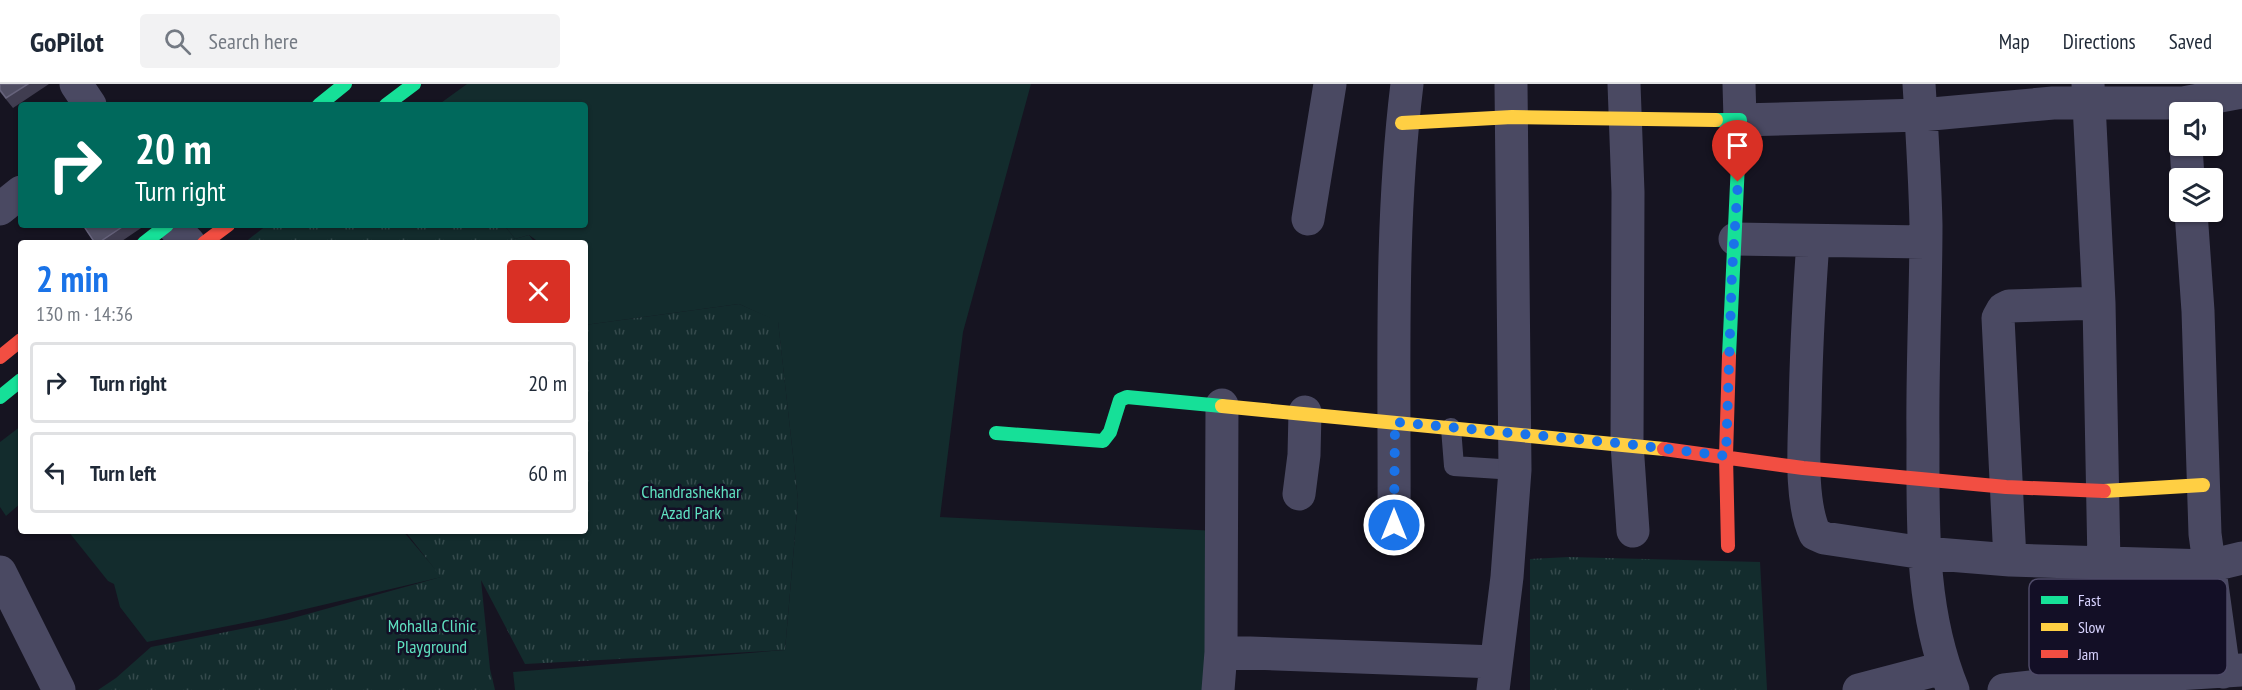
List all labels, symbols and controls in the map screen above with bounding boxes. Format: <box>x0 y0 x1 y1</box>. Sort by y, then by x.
search box <box>140 14 560 68</box>
text: GoPilot <box>30 23 104 60</box>
icon: search <box>161 25 194 58</box>
text: Search here <box>209 27 298 55</box>
text: Map <box>1999 28 2030 55</box>
text: Directions <box>2063 28 2136 55</box>
text: Saved <box>2169 28 2212 55</box>
map controls <box>2169 102 2223 222</box>
button: sound <box>2169 102 2223 156</box>
pin <box>1712 120 1763 182</box>
text: 20 m <box>135 121 212 176</box>
icon: right <box>36 126 114 204</box>
icon: arrive <box>1721 129 1754 162</box>
button: layers <box>2169 168 2223 222</box>
text: Turn right <box>135 174 226 208</box>
text: 2 min <box>36 255 109 302</box>
button: close <box>507 260 570 323</box>
text: 130 m · 14:36 <box>36 301 133 327</box>
icon: right <box>39 366 72 399</box>
text: Turn right <box>90 369 167 397</box>
text: 20 m <box>528 369 567 397</box>
icon: left <box>39 456 72 489</box>
text: Turn left <box>90 459 156 487</box>
text: 60 m <box>528 459 567 487</box>
park label: Chandrashekhar Azad Park <box>641 480 741 524</box>
position arrow <box>1362 493 1426 557</box>
legend <box>2029 579 2227 675</box>
text: Fast <box>2078 590 2101 610</box>
park label: Mohalla Clinic Playground <box>388 614 477 658</box>
text: Slow <box>2078 617 2105 637</box>
text: Jam <box>2077 644 2099 664</box>

